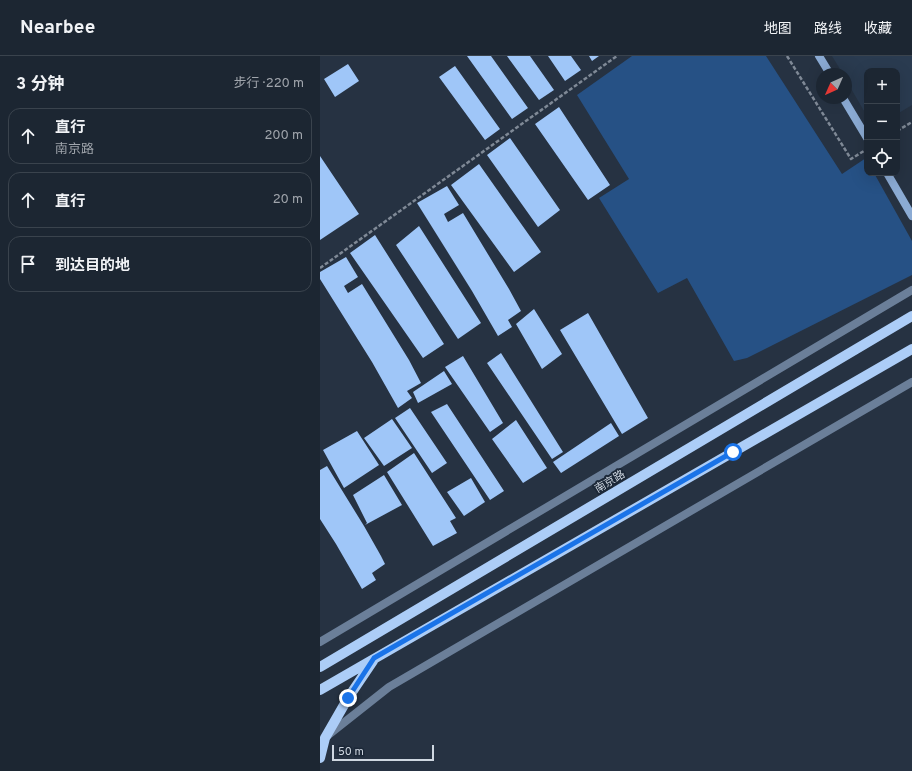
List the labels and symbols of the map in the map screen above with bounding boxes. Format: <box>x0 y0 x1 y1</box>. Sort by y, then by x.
north arrow <box>816 68 852 104</box>
route start <box>724 443 742 461</box>
street label: 南京路 <box>592 468 628 496</box>
route end <box>339 689 357 707</box>
scale bar <box>332 743 434 762</box>

